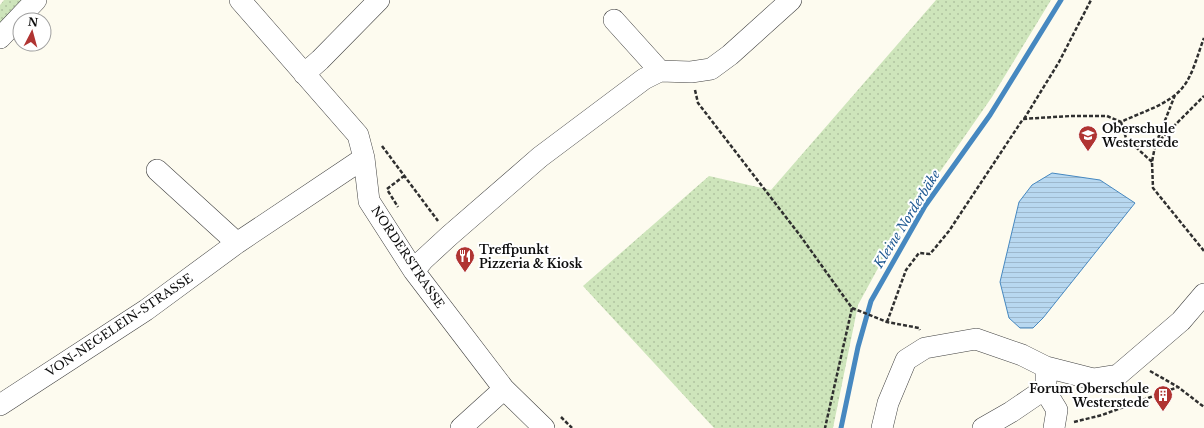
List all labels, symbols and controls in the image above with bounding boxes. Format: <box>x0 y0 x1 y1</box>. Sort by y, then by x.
north arrow <box>12 12 52 52</box>
text: N <box>27 15 40 30</box>
place label: Oberschule Westerstede <box>1101 121 1179 150</box>
school or university icon: Oberschule Westerstede <box>1077 124 1099 152</box>
water label: Kleine Norderbäke <box>870 167 944 272</box>
street label: NORDERSTRASSE <box>368 203 448 311</box>
place label: Treffpunkt Pizzeria & Kiosk <box>479 242 584 271</box>
restaurant icon: Treffpunkt Pizzeria & Kiosk <box>454 245 476 273</box>
street label: VON-NEGELEIN-STRASSE <box>42 270 196 380</box>
place label: Forum Oberschule Westerstede <box>1029 381 1149 410</box>
building icon: Forum Oberschule Westerstede <box>1152 384 1174 412</box>

